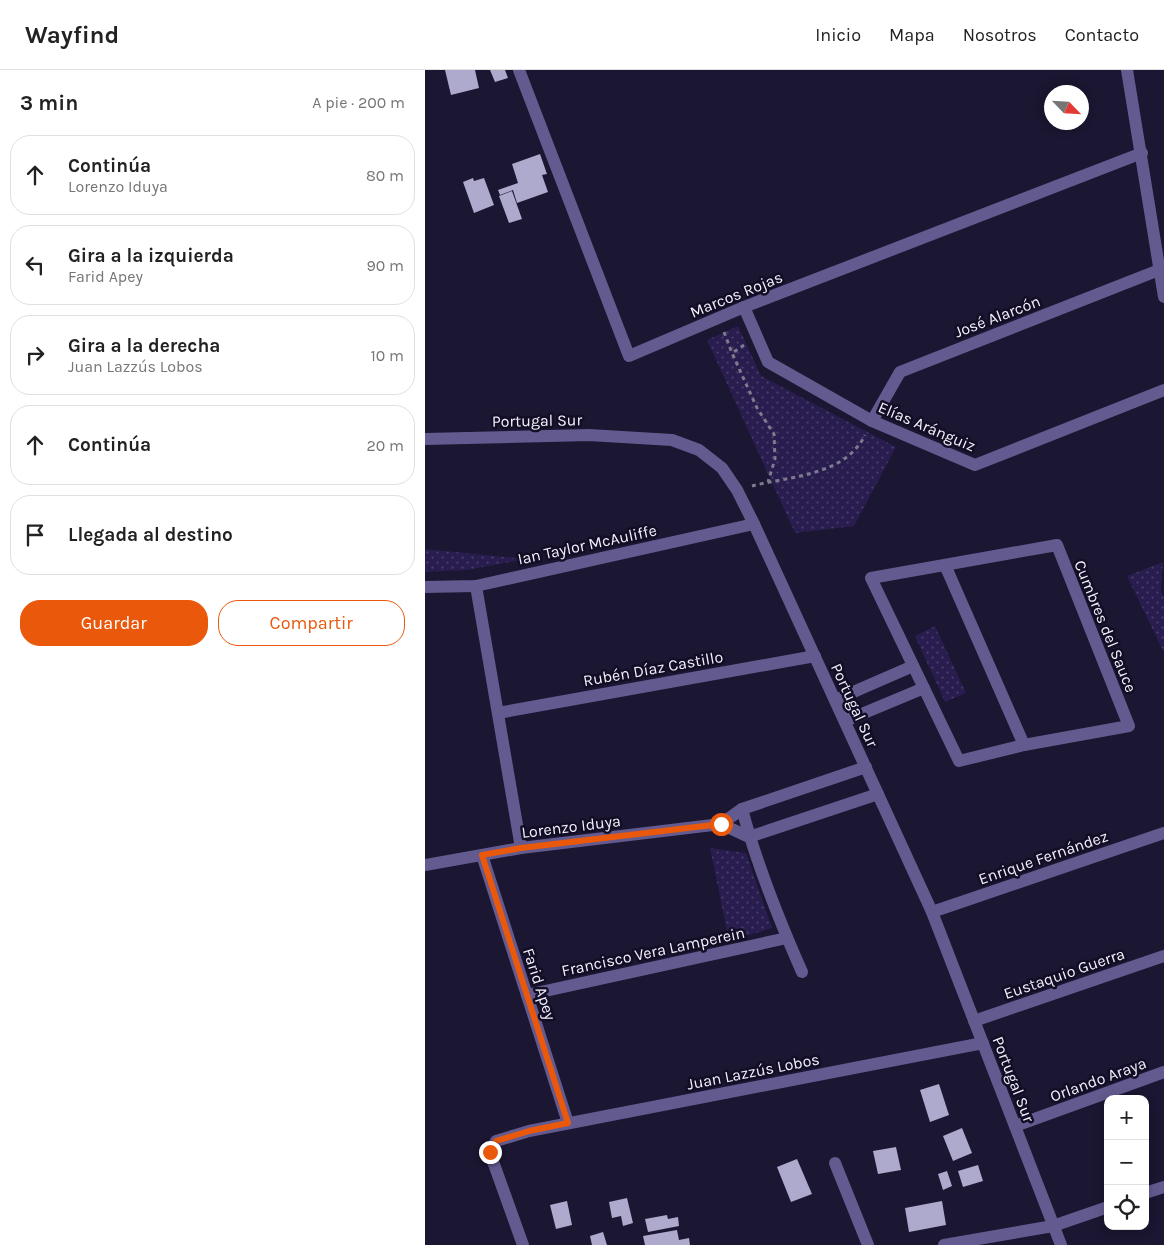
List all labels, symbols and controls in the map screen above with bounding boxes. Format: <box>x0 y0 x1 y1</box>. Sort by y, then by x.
text: Wayfind <box>25 21 119 49</box>
text: Inicio <box>815 24 861 46</box>
text: Mapa <box>889 24 935 46</box>
text: Nosotros <box>963 24 1037 46</box>
text: Contacto <box>1065 24 1139 46</box>
north arrow <box>1044 85 1089 130</box>
text: 3 min <box>20 91 78 115</box>
text: A pie · 200 m <box>312 93 405 112</box>
text: Continúa <box>68 155 151 177</box>
icon: ahead <box>21 161 49 189</box>
text: 80 m <box>366 166 404 185</box>
text: Lorenzo Iduya <box>68 177 168 196</box>
text: Gira a la izquierda <box>68 245 234 267</box>
icon: left <box>21 251 49 279</box>
text: 90 m <box>366 256 404 275</box>
text: Farid Apey <box>68 267 143 286</box>
street label: Marcos Rojas <box>687 267 785 322</box>
street label: José Alarcón <box>952 291 1043 342</box>
text: Gira a la derecha <box>68 335 220 357</box>
icon: right <box>21 341 49 369</box>
text: 10 m <box>370 346 404 365</box>
text: Juan Lazzús Lobos <box>68 357 203 376</box>
street label: Elías Aránguiz <box>875 397 978 455</box>
street label: Portugal Sur <box>492 410 583 431</box>
icon: ahead <box>21 431 49 459</box>
text: Continúa <box>68 434 151 456</box>
text: 20 m <box>366 436 404 455</box>
street label: Ian Taylor McAuliffe <box>516 520 658 568</box>
icon: arrive <box>21 521 49 549</box>
text: Llegada al destino <box>68 524 233 546</box>
street label: Cumbres del Sauce <box>1070 557 1141 695</box>
button: Guardar <box>20 600 208 646</box>
button: Compartir <box>218 600 405 646</box>
street label: Rubén Díaz Castillo <box>582 647 725 690</box>
street label: Portugal Sur <box>827 660 882 750</box>
street label: Lorenzo Iduya <box>520 811 622 842</box>
route start <box>710 813 733 836</box>
street label: Enrique Fernández <box>976 826 1110 889</box>
street label: Francisco Vera Lamperein <box>560 923 747 980</box>
street label: Eustaquio Guerra <box>1001 944 1127 1003</box>
street label: Farid Apey <box>519 946 560 1023</box>
street label: Portugal Sur <box>988 1034 1039 1125</box>
street label: Juan Lazzús Lobos <box>685 1049 821 1094</box>
street label: Orlando Araya <box>1047 1053 1149 1106</box>
map controls <box>1104 1095 1149 1230</box>
button: + <box>1104 1095 1149 1140</box>
button: − <box>1104 1140 1149 1185</box>
route end <box>479 1141 502 1164</box>
button: locate <box>1104 1185 1149 1230</box>

